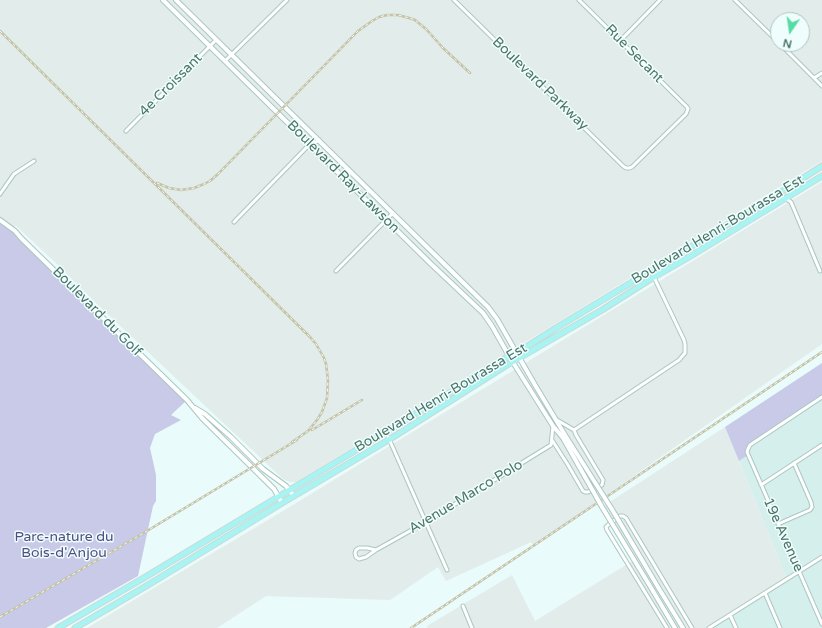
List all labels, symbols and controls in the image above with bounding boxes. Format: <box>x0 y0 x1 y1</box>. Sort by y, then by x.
north arrow <box>770 12 810 52</box>
street label: Rue Secant <box>601 21 667 87</box>
street label: Boulevard Parkway <box>488 34 592 134</box>
text: N <box>782 36 793 51</box>
street label: 4e Croissant <box>136 50 206 120</box>
street label: Boulevard Ray-Lawson <box>283 117 403 237</box>
street label: Boulevard Henri-Bourassa Est <box>629 172 807 288</box>
street label: Boulevard du Golf <box>49 264 145 360</box>
street label: Boulevard Henri-Bourassa Est <box>352 340 530 456</box>
street label: Avenue Marco Polo <box>406 456 526 538</box>
street label: 19e Avenue <box>759 495 807 575</box>
park label: Parc-nature du Bois-d'Anjou <box>14 529 114 562</box>

